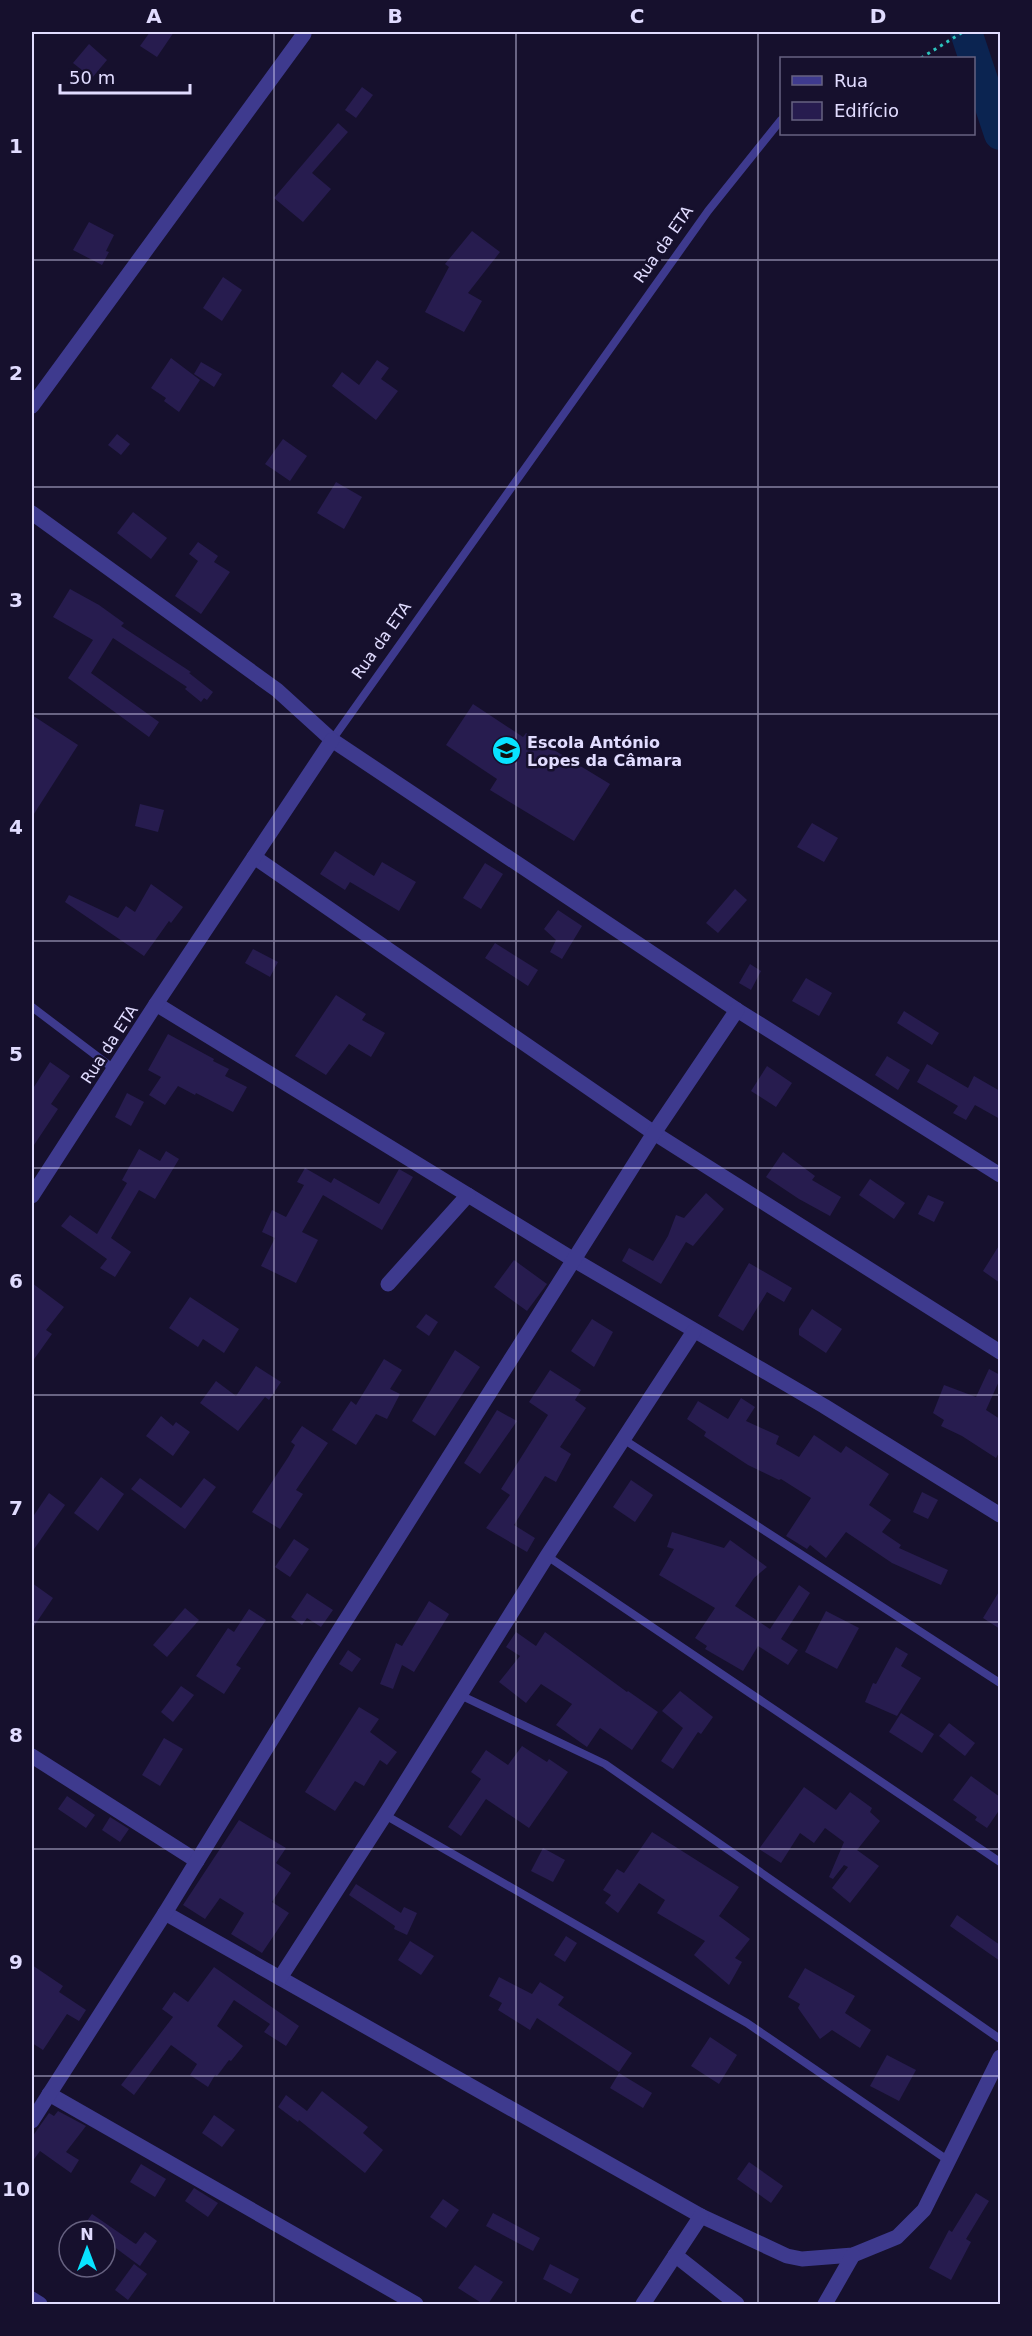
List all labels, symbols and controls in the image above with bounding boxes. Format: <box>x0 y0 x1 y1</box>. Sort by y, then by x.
text: A <box>146 4 162 28</box>
text: B <box>387 4 403 28</box>
text: C <box>630 4 644 28</box>
text: D <box>870 4 886 28</box>
scale bar <box>60 57 190 95</box>
legend <box>780 57 975 135</box>
text: 50 m <box>69 67 115 88</box>
text: Rua <box>834 70 868 91</box>
text: Edifício <box>834 100 899 121</box>
text: 1 <box>9 134 23 158</box>
street label: Rua da ETA <box>630 202 697 287</box>
text: 2 <box>9 361 23 385</box>
text: 3 <box>9 588 23 612</box>
street label: Rua da ETA <box>348 598 415 683</box>
place label: Escola António Lopes da Câmara <box>527 733 682 770</box>
school or university icon: Escola António Lopes da Câmara <box>490 735 522 767</box>
text: 4 <box>9 815 23 839</box>
street label: Rua da ETA <box>77 1001 142 1087</box>
text: 5 <box>9 1042 23 1066</box>
text: 6 <box>9 1269 23 1293</box>
text: 7 <box>9 1496 23 1520</box>
text: 8 <box>9 1723 23 1747</box>
text: 9 <box>9 1950 23 1974</box>
text: 10 <box>2 2177 30 2201</box>
north arrow <box>57 2219 117 2279</box>
text: N <box>80 2225 94 2244</box>

